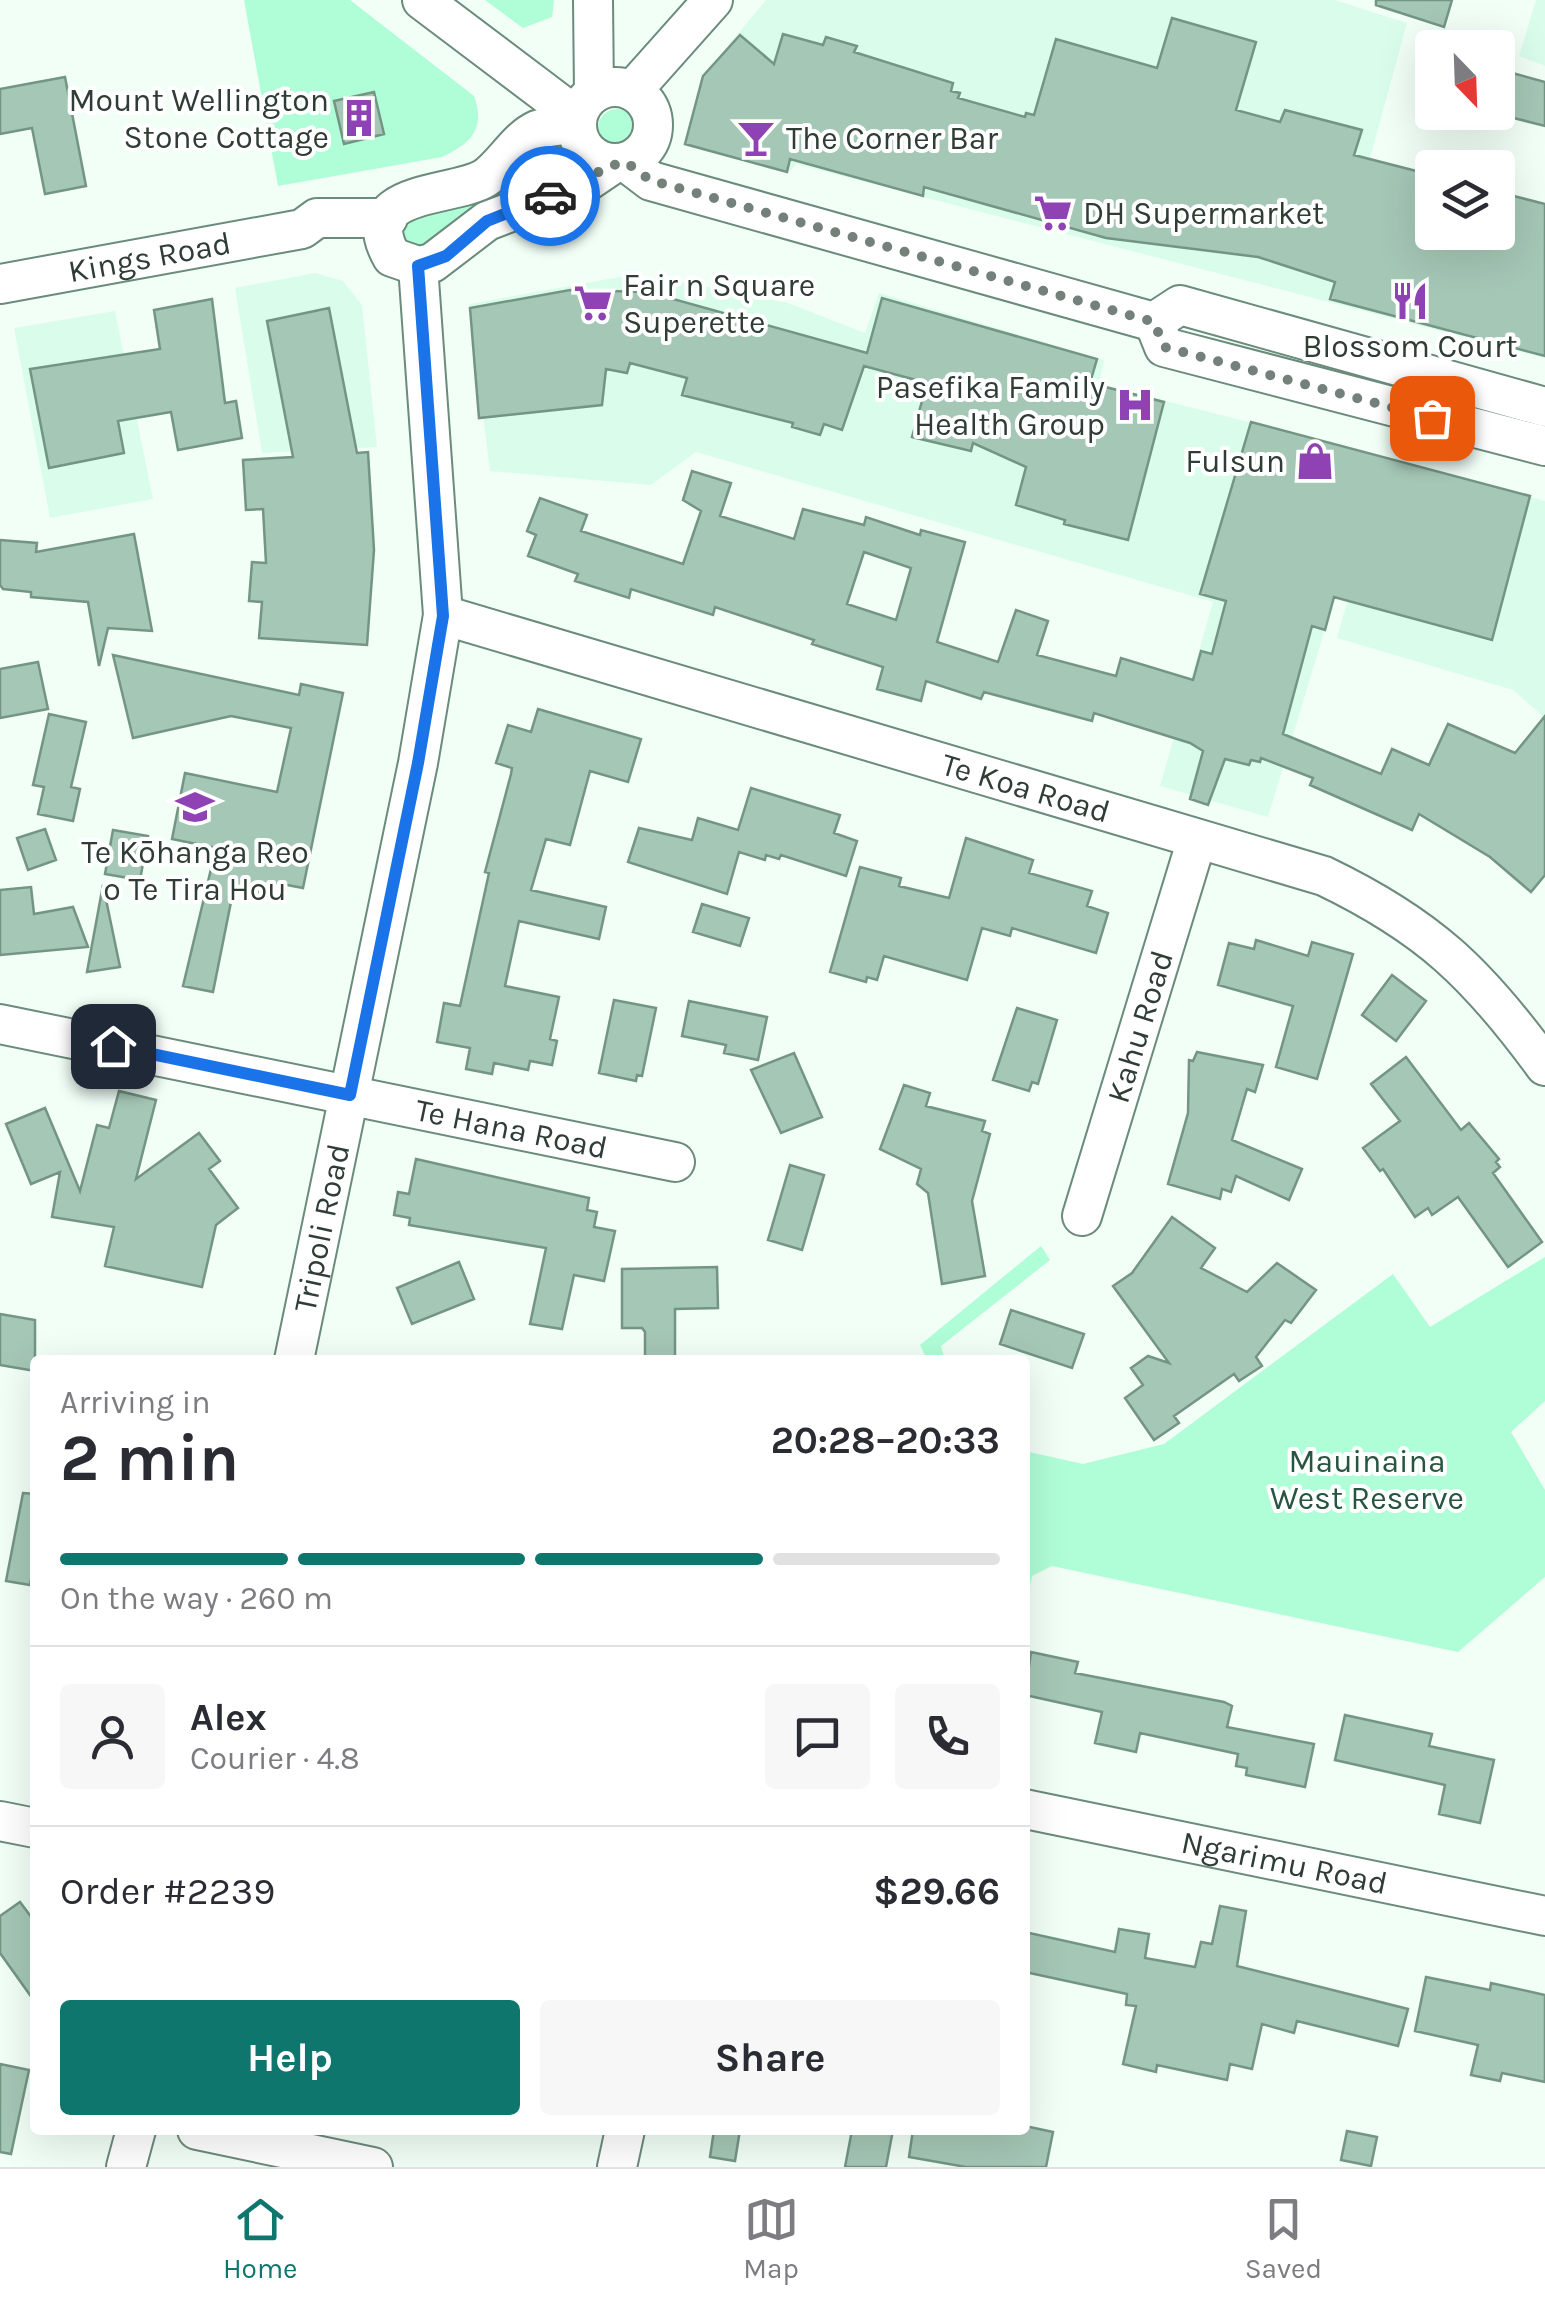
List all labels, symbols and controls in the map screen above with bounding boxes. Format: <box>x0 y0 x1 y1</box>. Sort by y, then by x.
north arrow <box>1415 30 1515 130</box>
map controls <box>1415 30 1515 250</box>
place label: Mount Wellington Stone Cottage <box>68 82 329 156</box>
building icon: Mount Wellington Stone Cottage <box>338 97 380 139</box>
bar icon: The Corner Bar <box>735 117 777 159</box>
place label: The Corner Bar <box>786 120 998 157</box>
courier <box>500 146 600 246</box>
button: layers <box>1415 150 1515 250</box>
icon: car <box>523 169 578 224</box>
supermarket icon: DH Supermarket <box>1032 192 1074 234</box>
place label: DH Supermarket <box>1083 195 1324 232</box>
street label: Kings Road <box>65 224 234 290</box>
place label: Fair n Square Superette <box>623 267 815 341</box>
restaurant icon: Blossom Court <box>1389 280 1431 322</box>
supermarket icon: Fair n Square Superette <box>572 282 614 324</box>
place label: Blossom Court <box>1302 328 1518 365</box>
place label: Pasefika Family Health Group <box>876 369 1105 443</box>
pin <box>1390 376 1475 461</box>
hospital icon: Pasefika Family Health Group <box>1114 384 1156 426</box>
icon: bag <box>1405 391 1460 446</box>
shop icon: Fulsun <box>1294 440 1336 482</box>
place label: Fulsun <box>1185 443 1285 480</box>
street label: Te Koa Road <box>937 746 1114 831</box>
school or university icon: Te Kōhanga Reo o Te Tira Hou <box>174 786 216 828</box>
place label: Te Kōhanga Reo o Te Tira Hou <box>81 834 309 908</box>
street label: Kahu Road <box>1100 946 1181 1107</box>
pin <box>71 1004 156 1089</box>
icon: home <box>86 1019 141 1074</box>
street label: Te Hana Road <box>412 1091 611 1167</box>
street label: Tripoli Road <box>286 1141 357 1315</box>
text: Arriving in <box>60 1384 211 1421</box>
text: 20:28–20:33 <box>771 1418 1000 1463</box>
text: 2 min <box>60 1420 239 1496</box>
park label: Mauinaina West Reserve <box>1270 1443 1464 1517</box>
text: On the way · 260 m <box>60 1580 333 1617</box>
button: person <box>60 1684 165 1789</box>
button: chat <box>765 1684 870 1789</box>
button: phone <box>895 1684 1000 1789</box>
text: Alex <box>190 1695 267 1740</box>
text: Courier · 4.8 <box>190 1740 360 1777</box>
street label: Ngarimu Road <box>1178 1824 1391 1902</box>
text: Order #2239 <box>60 1869 275 1914</box>
text: $29.66 <box>873 1869 1000 1914</box>
button: Help <box>60 2000 520 2115</box>
button: Share <box>540 2000 1000 2115</box>
tab: Home <box>223 2192 298 2285</box>
tab: Map <box>743 2192 799 2285</box>
tab: Saved <box>1245 2192 1322 2285</box>

